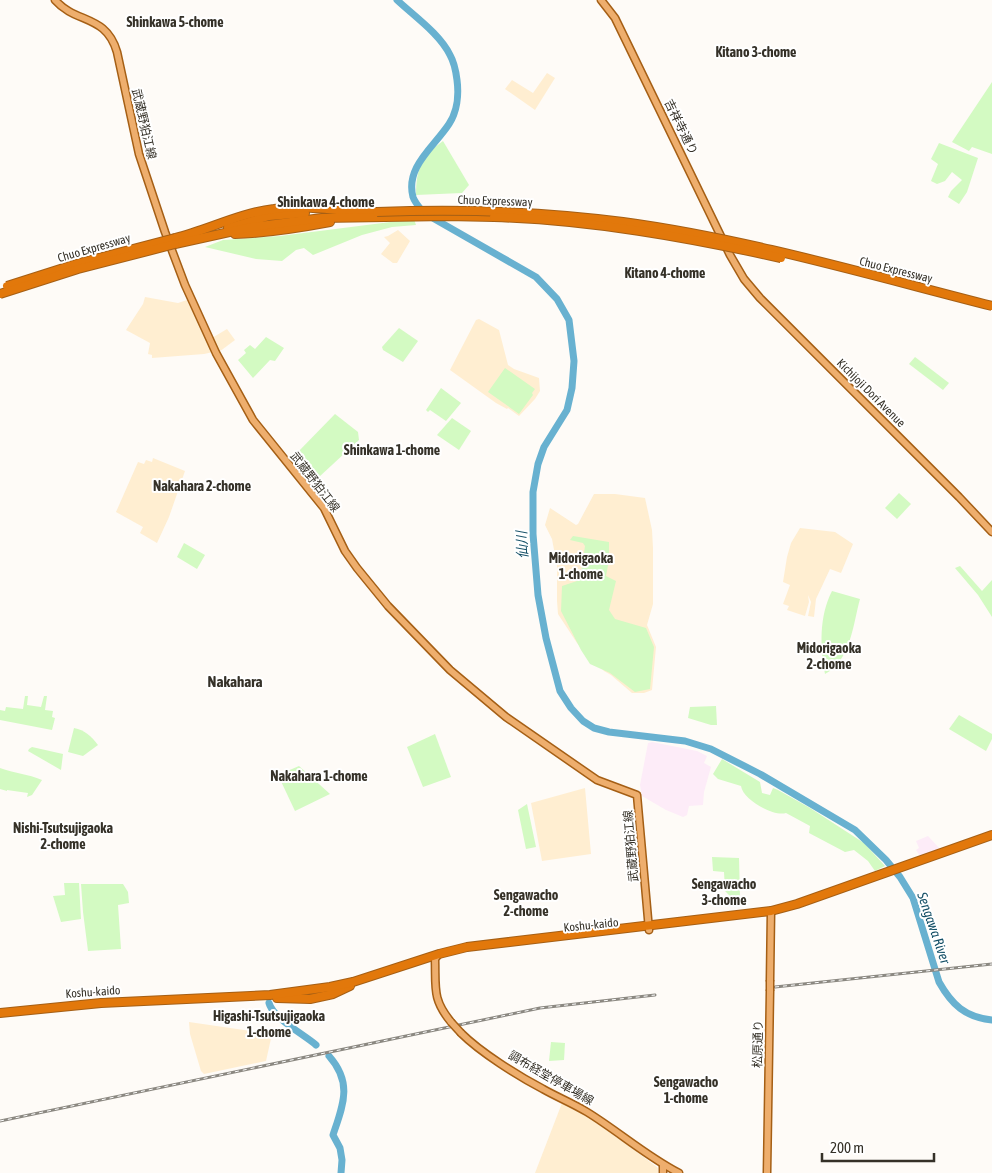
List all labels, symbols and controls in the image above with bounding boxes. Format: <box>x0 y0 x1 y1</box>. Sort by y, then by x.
district label: Shinkawa 5-chome <box>126 14 224 30</box>
district label: Kitano 3-chome <box>716 44 796 60</box>
street label: 武蔵野狛江線 <box>129 87 159 161</box>
street label: 吉祥寺通り <box>662 97 700 157</box>
street label: Chuo Expressway <box>457 193 533 209</box>
district label: Shinkawa 4-chome <box>277 194 375 210</box>
street label: Chuo Expressway <box>56 231 132 265</box>
street label: Chuo Expressway <box>858 254 934 286</box>
district label: Kitano 4-chome <box>625 265 705 281</box>
street label: Kichijoji Dori Avenue <box>834 356 908 430</box>
district label: Shinkawa 1-chome <box>344 442 440 458</box>
street label: 武蔵野狛江線 <box>287 449 343 515</box>
district label: Nakahara 2-chome <box>153 478 251 494</box>
water label: 仙川 <box>513 529 531 559</box>
district label: Midorigaoka 1-chome <box>549 550 614 582</box>
district label: Midorigaoka 2-chome <box>797 640 862 672</box>
district label: Nakahara <box>208 673 262 690</box>
district label: Nakahara 1-chome <box>270 768 368 784</box>
street label: 武蔵野狛江線 <box>621 810 641 882</box>
district label: Nishi-Tsutsujigaoka 2-chome <box>13 820 113 852</box>
district label: Sengawacho 3-chome <box>692 876 757 908</box>
district label: Sengawacho 2-chome <box>494 887 559 919</box>
water label: Sengawa River <box>914 889 954 967</box>
street label: Koshu-kaido <box>563 915 619 935</box>
street label: Koshu-kaido <box>65 983 121 1001</box>
district label: Higashi-Tsutsujigaoka 1-chome <box>213 1008 326 1040</box>
street label: 松原通り <box>751 1020 765 1068</box>
street label: 調布経堂停車場線 <box>506 1048 596 1108</box>
district label: Sengawacho 1-chome <box>654 1074 719 1106</box>
scale bar <box>822 1130 934 1162</box>
text: 200 m <box>830 1139 864 1156</box>

